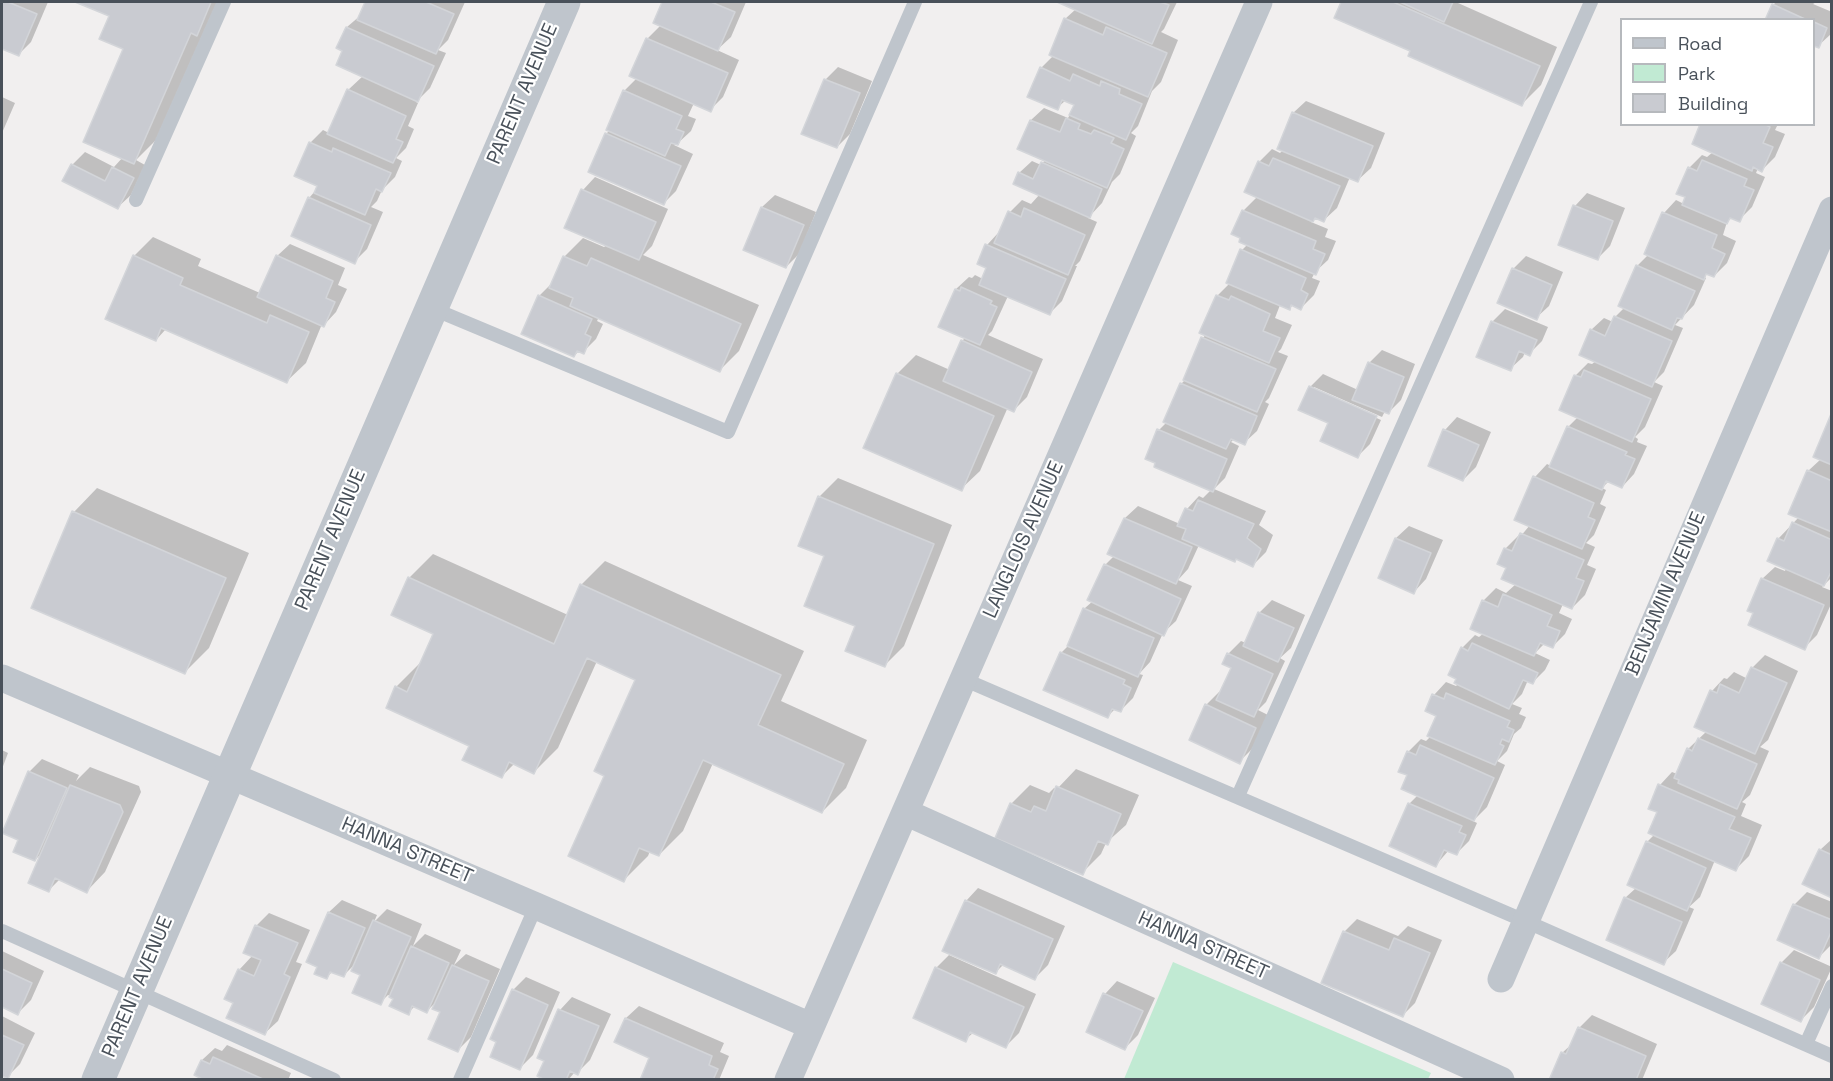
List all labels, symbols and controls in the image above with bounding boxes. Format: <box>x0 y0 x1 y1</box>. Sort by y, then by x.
legend <box>1620 18 1815 126</box>
street label: PARENT AVENUE <box>483 20 563 168</box>
text: Road <box>1678 32 1722 55</box>
text: Park <box>1678 62 1715 85</box>
text: Building <box>1678 92 1748 115</box>
street label: LANGLOIS AVENUE <box>979 458 1069 622</box>
street label: PARENT AVENUE <box>291 466 371 614</box>
street label: BENJAMIN AVENUE <box>1621 509 1711 679</box>
street label: HANNA STREET <box>338 813 476 889</box>
street label: HANNA STREET <box>1134 906 1272 986</box>
street label: PARENT AVENUE <box>98 913 178 1061</box>

